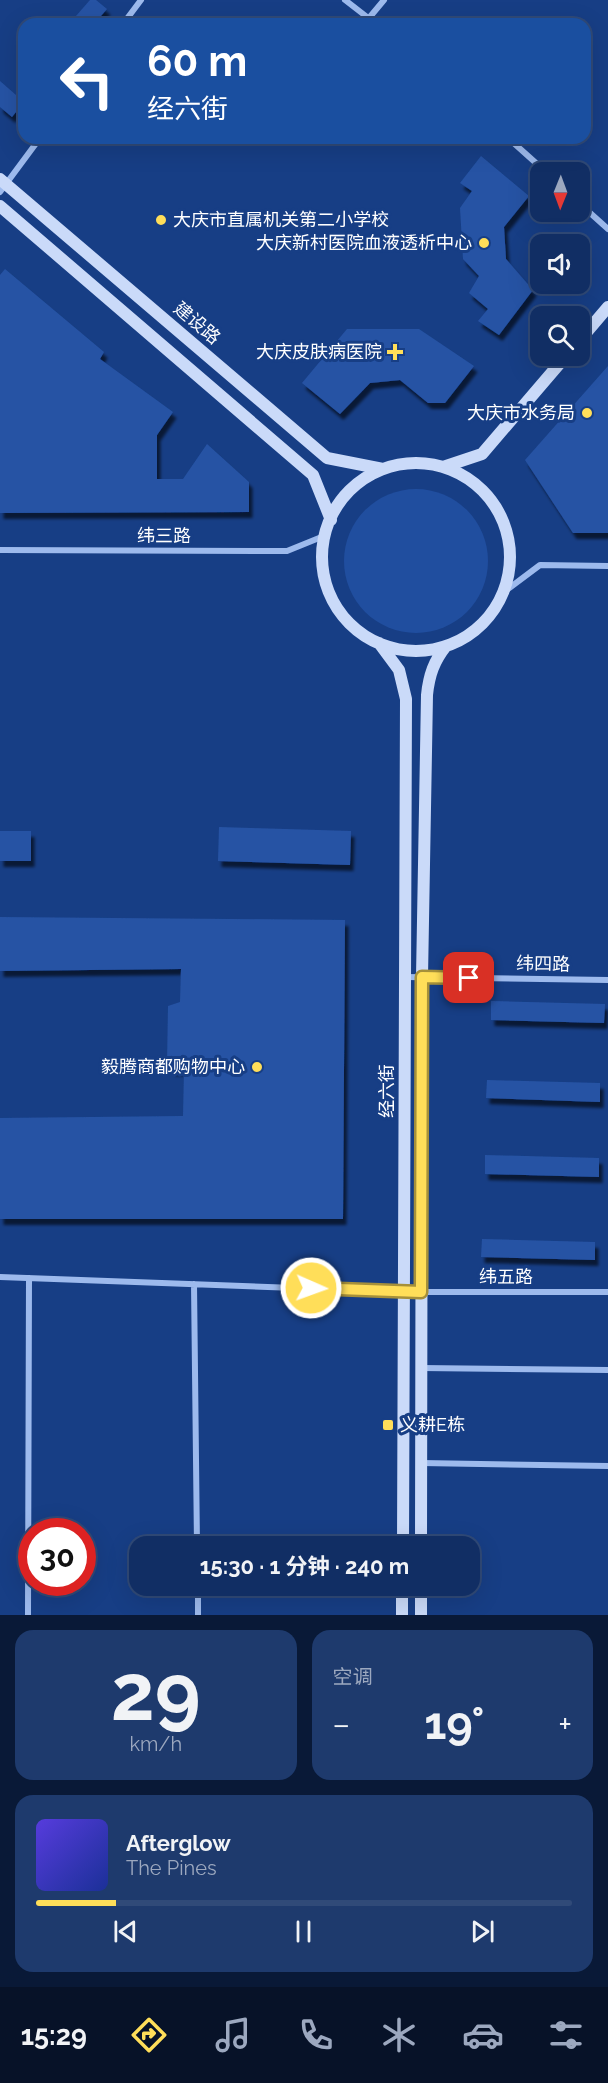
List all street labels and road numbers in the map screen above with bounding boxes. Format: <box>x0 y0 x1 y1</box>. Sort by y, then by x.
street label: 建设路 <box>170 297 225 348</box>
street label: 纬三路 <box>137 525 191 546</box>
street label: 纬四路 <box>516 953 570 974</box>
street label: 经六街 <box>376 1064 397 1118</box>
street label: 纬五路 <box>479 1266 533 1287</box>

